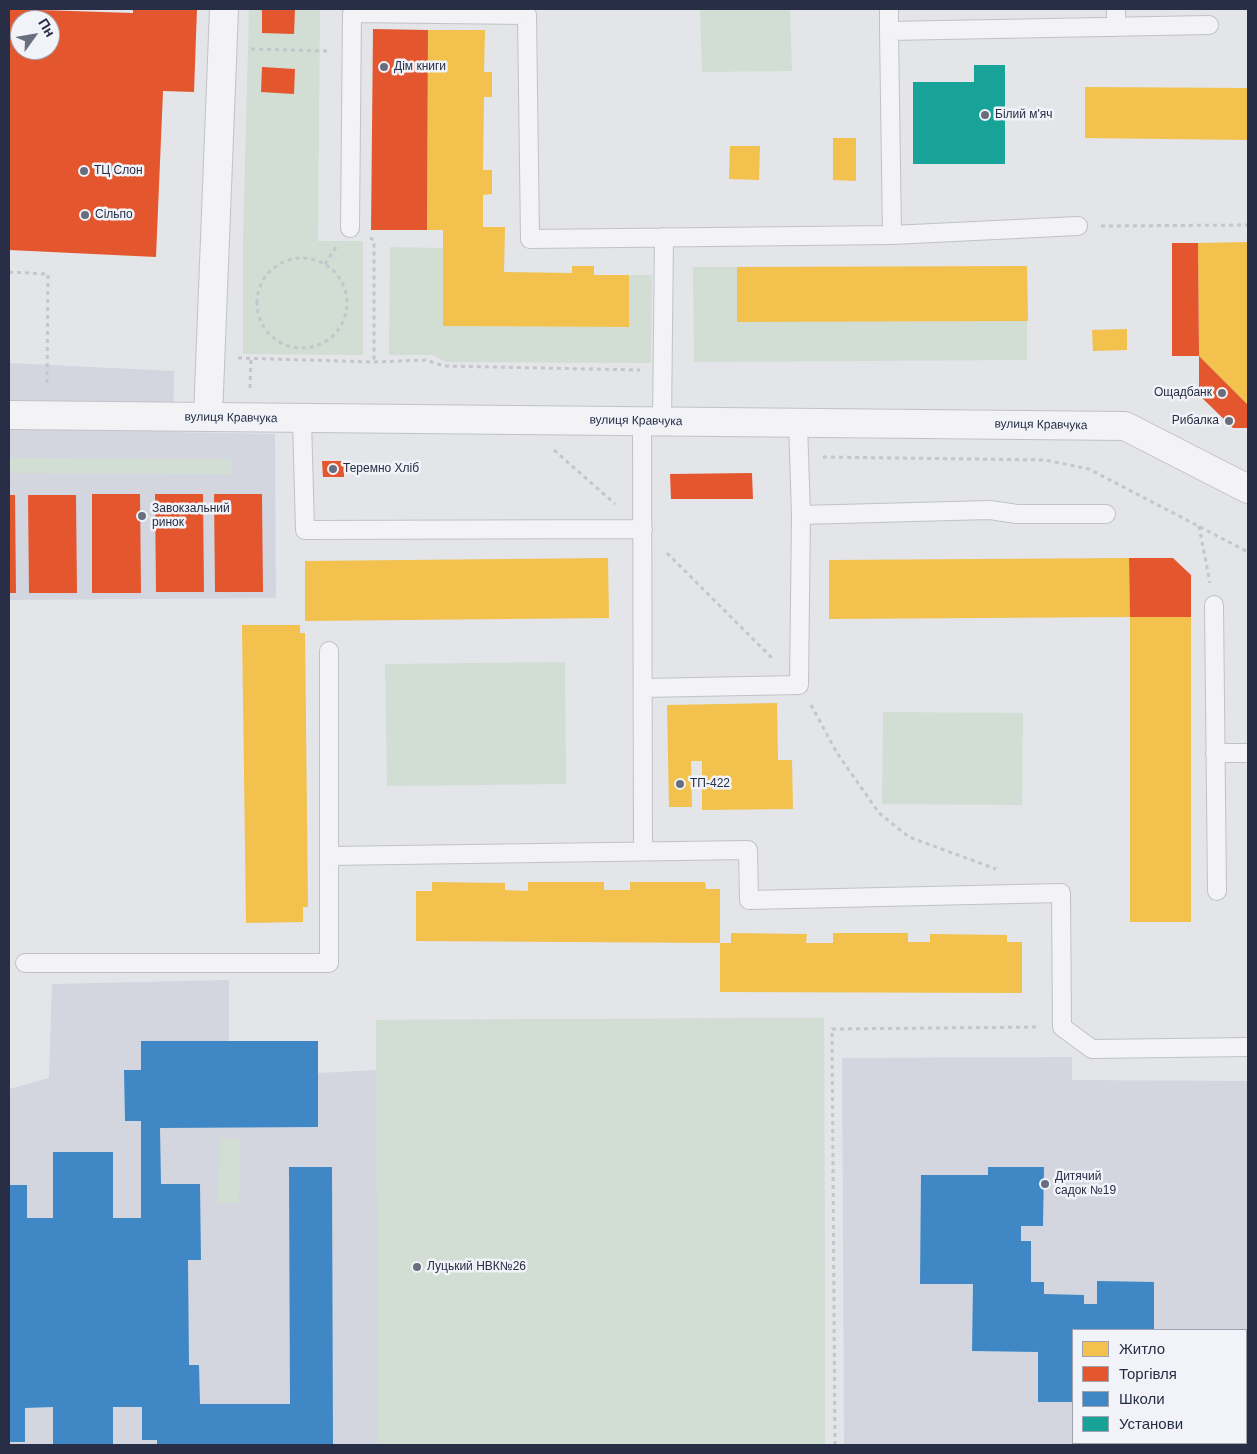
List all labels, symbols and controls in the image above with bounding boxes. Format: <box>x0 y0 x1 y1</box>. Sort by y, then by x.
north arrow <box>10 10 60 60</box>
text: Пн <box>35 15 59 40</box>
place label: Дім книги <box>394 60 446 74</box>
marker: Дім книги <box>378 61 390 73</box>
place label: Білий м'яч <box>995 108 1053 122</box>
marker: Білий м'яч <box>979 109 991 121</box>
place label: ТЦ Слон <box>94 164 143 178</box>
marker: ТЦ Слон <box>78 165 90 177</box>
place label: Сільпо <box>95 208 133 222</box>
marker: Сільпо <box>79 209 91 221</box>
place label: Ощадбанк <box>1154 386 1212 400</box>
marker: Ощадбанк <box>1216 387 1228 399</box>
street label: вулиця Кравчука <box>184 410 278 426</box>
street label: вулиця Кравчука <box>589 413 683 429</box>
place label: Рибалка <box>1172 414 1219 428</box>
marker: Рибалка <box>1223 415 1235 427</box>
street label: вулиця Кравчука <box>994 417 1088 433</box>
place label: Теремно Хліб <box>343 462 419 476</box>
marker: Теремно Хліб <box>327 463 339 475</box>
place label: Завокзальний ринок <box>152 502 230 530</box>
marker: Завокзальний ринок <box>136 510 148 522</box>
place label: ТП-422 <box>690 777 730 791</box>
marker: ТП-422 <box>674 778 686 790</box>
place label: Дитячий садок №19 <box>1055 1170 1116 1198</box>
marker: Дитячий садок №19 <box>1039 1178 1051 1190</box>
place label: Луцький НВК№26 <box>427 1260 526 1274</box>
marker: Луцький НВК№26 <box>411 1261 423 1273</box>
legend <box>1072 1329 1247 1444</box>
text: Житло <box>1119 1340 1165 1357</box>
text: Торгівля <box>1119 1365 1177 1382</box>
text: Школи <box>1119 1390 1165 1407</box>
text: Установи <box>1119 1415 1183 1432</box>

